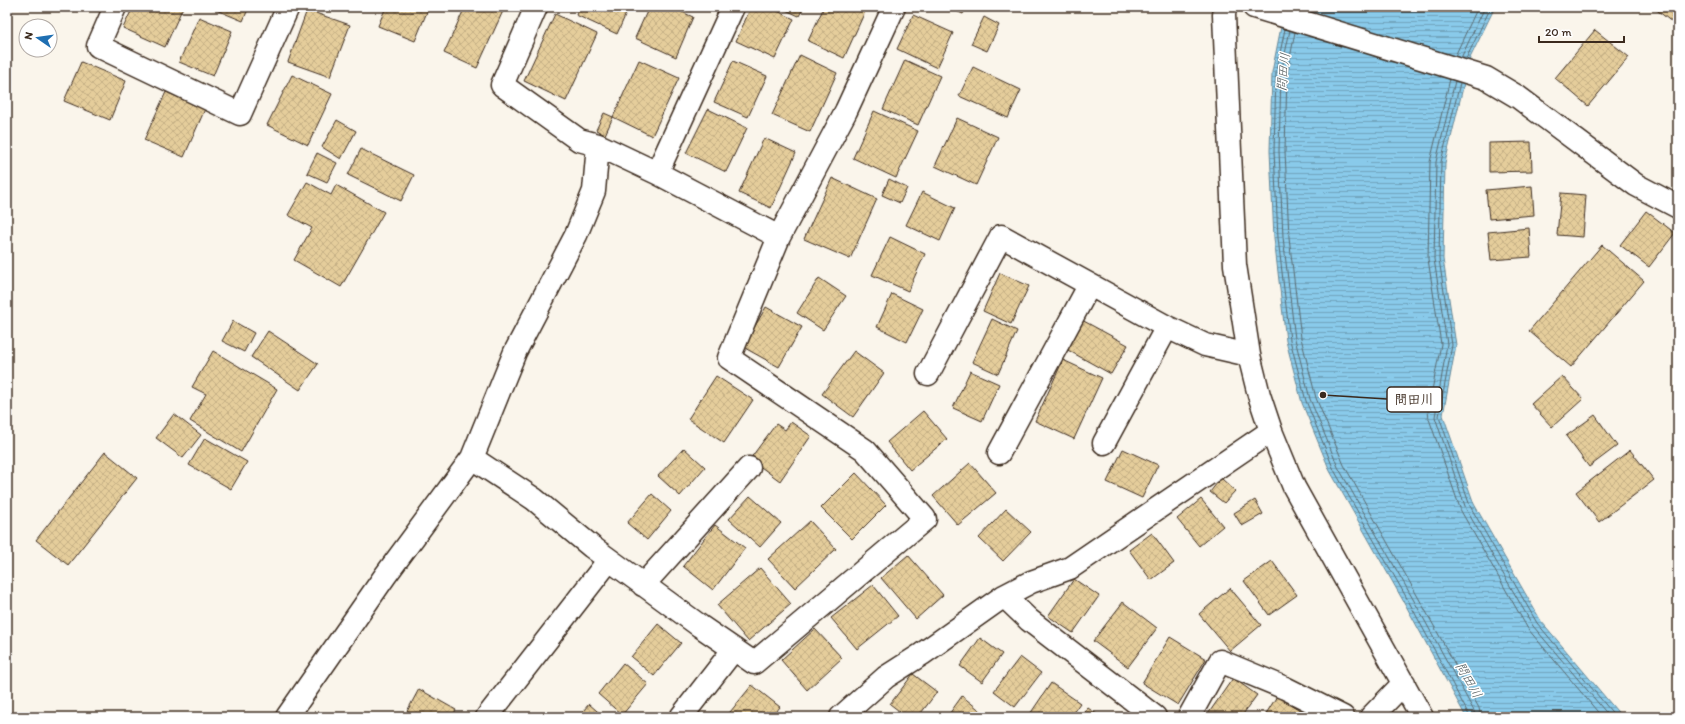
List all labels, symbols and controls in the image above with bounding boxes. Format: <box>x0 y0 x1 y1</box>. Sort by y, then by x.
north arrow <box>18 18 58 58</box>
scale bar <box>1539 18 1624 44</box>
text: 20 m <box>1545 25 1572 39</box>
text: N <box>22 31 36 41</box>
water label: 問田川 <box>1274 52 1292 92</box>
callout: 問田川 <box>1387 387 1442 412</box>
text: 問田川 <box>1394 392 1434 407</box>
water label: 問田川 <box>1453 659 1485 701</box>

